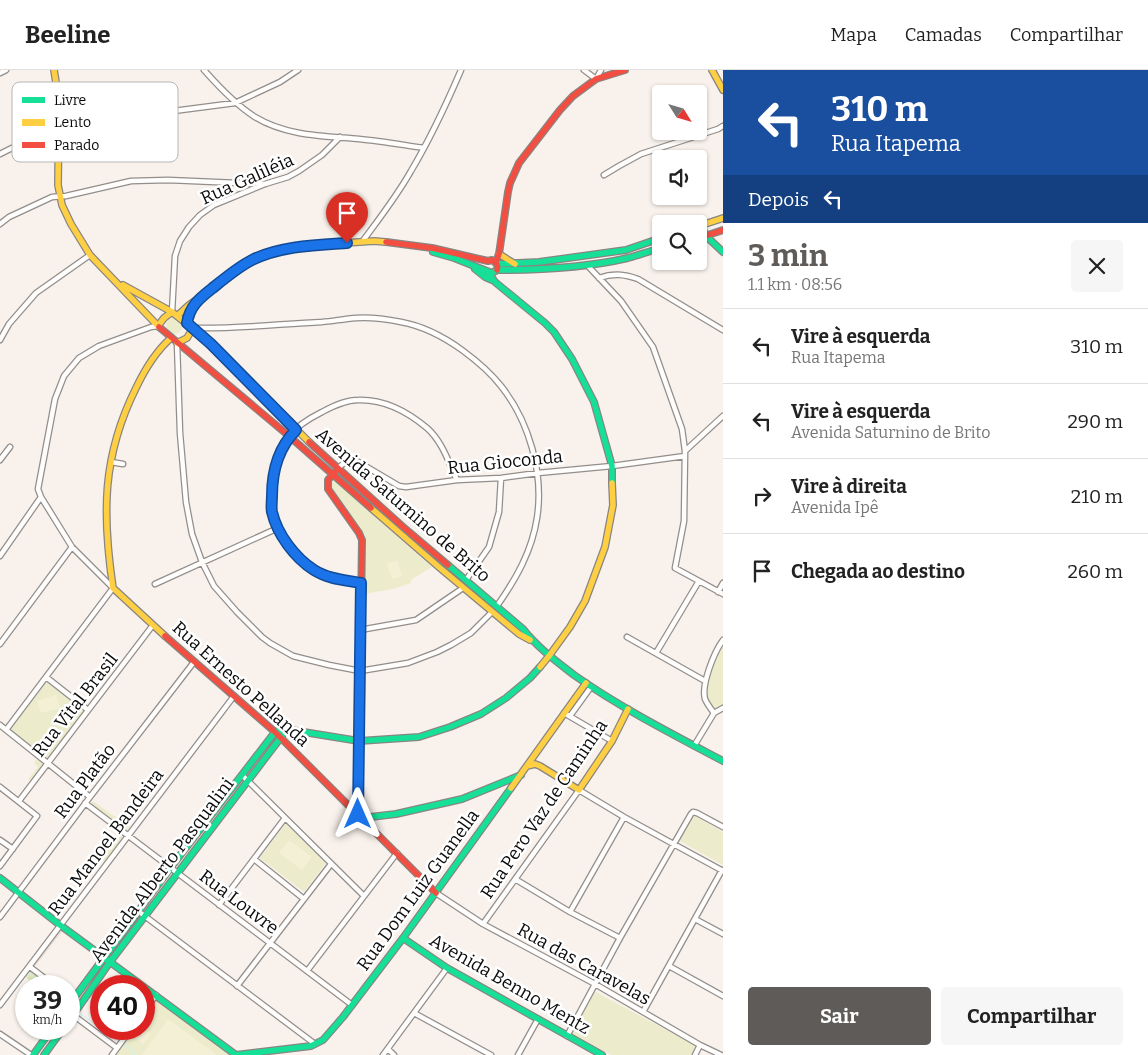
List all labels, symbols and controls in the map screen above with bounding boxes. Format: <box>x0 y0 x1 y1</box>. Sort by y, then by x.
text: Beeline <box>25 21 110 49</box>
text: Mapa <box>831 24 877 46</box>
text: Camadas <box>905 24 982 46</box>
text: Compartilhar <box>1010 24 1123 46</box>
legend <box>12 82 178 162</box>
north arrow <box>652 85 708 140</box>
map controls <box>652 85 707 270</box>
text: 310 m <box>831 88 928 130</box>
icon: left <box>748 90 813 155</box>
text: Livre <box>54 92 86 109</box>
text: Lento <box>54 114 91 131</box>
text: Rua Itapema <box>831 130 961 157</box>
text: Parado <box>54 137 99 154</box>
street label: Rua Galiléia <box>197 149 297 209</box>
button: sound <box>652 150 707 205</box>
icon: left <box>819 185 847 213</box>
text: Depois <box>748 188 809 211</box>
pin <box>326 192 368 243</box>
icon: arrive <box>333 199 361 227</box>
button: search <box>652 215 707 270</box>
text: 3 min <box>748 238 828 274</box>
button: close <box>1071 240 1123 292</box>
text: 1.1 km · 08:56 <box>748 275 842 294</box>
text: Vire à esquerda <box>791 325 930 348</box>
icon: left <box>748 332 776 360</box>
text: 310 m <box>1070 335 1123 358</box>
text: Rua Itapema <box>791 348 885 367</box>
text: Vire à esquerda <box>791 400 930 423</box>
icon: left <box>748 407 776 435</box>
text: 290 m <box>1067 410 1123 433</box>
street label: Avenida Saturnino de Brito <box>311 423 495 587</box>
text: Avenida Saturnino de Brito <box>791 423 990 442</box>
street label: Rua Gioconda <box>446 445 564 479</box>
text: Vire à direita <box>791 475 907 498</box>
icon: right <box>748 482 776 510</box>
text: 210 m <box>1071 485 1123 508</box>
text: Avenida Ipê <box>791 498 879 517</box>
icon: arrive <box>748 557 776 585</box>
text: Chegada ao destino <box>791 560 965 583</box>
text: 260 m <box>1067 560 1123 583</box>
street label: Rua Ernesto Pellanda <box>168 617 314 751</box>
street label: Rua Vital Brasil <box>28 649 122 761</box>
street label: Rua Pero Vaz de Caminha <box>476 715 612 903</box>
street label: Rua Platão <box>50 739 120 823</box>
street label: Rua Manoel Bandeira <box>44 764 168 920</box>
street label: Avenida Alberto Pasqualini <box>85 773 239 967</box>
position arrow <box>331 787 383 839</box>
street label: Rua Dom Luiz Guanella <box>352 805 484 975</box>
street label: Rua Louvre <box>195 865 283 939</box>
street label: Rua das Caravelas <box>514 918 654 1010</box>
street label: Avenida Benno Mentz <box>426 929 594 1039</box>
speed limit sign: 40 <box>90 975 155 1040</box>
text: 39 <box>33 986 62 1016</box>
button: Sair <box>748 987 931 1045</box>
button: Compartilhar <box>941 987 1123 1045</box>
text: km/h <box>33 1013 62 1027</box>

